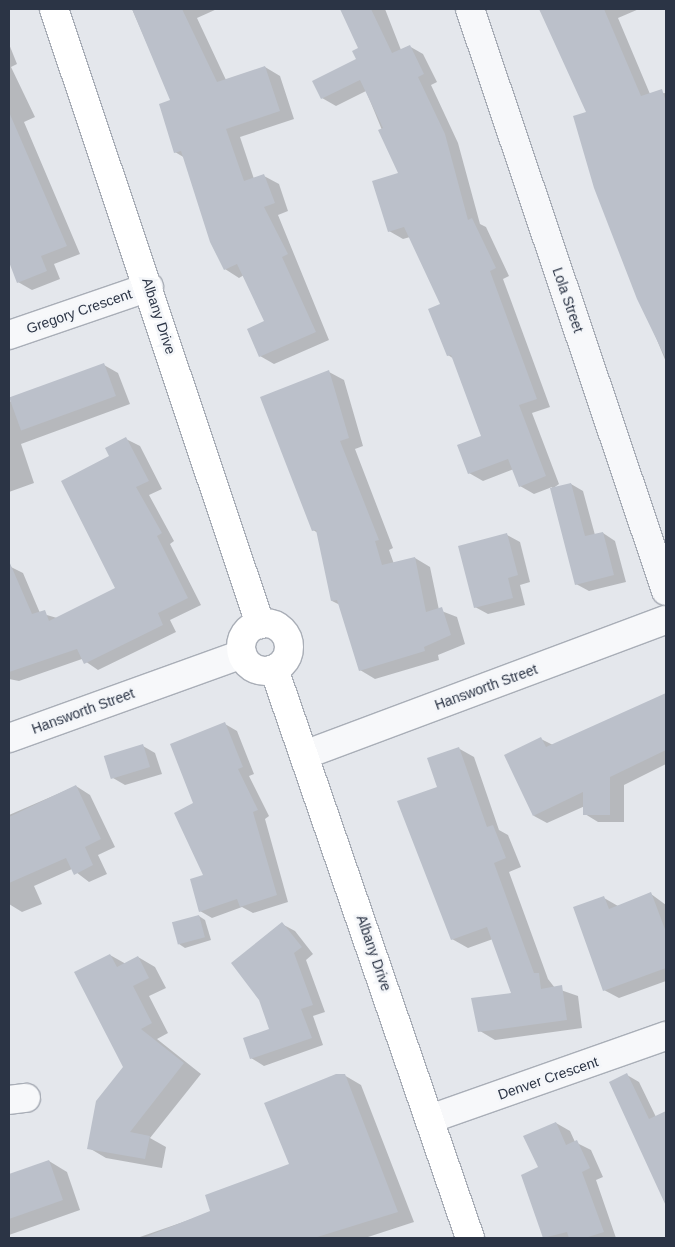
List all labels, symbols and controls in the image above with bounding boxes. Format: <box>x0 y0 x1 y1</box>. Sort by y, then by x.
street label: Lola Street <box>549 265 587 335</box>
street label: Albany Drive <box>139 276 179 356</box>
street label: Gregory Crescent <box>24 285 134 337</box>
street label: Hansworth Street <box>432 661 540 713</box>
street label: Hansworth Street <box>29 685 137 737</box>
street label: Albany Drive <box>353 913 395 993</box>
street label: Denver Crescent <box>496 1053 600 1103</box>

